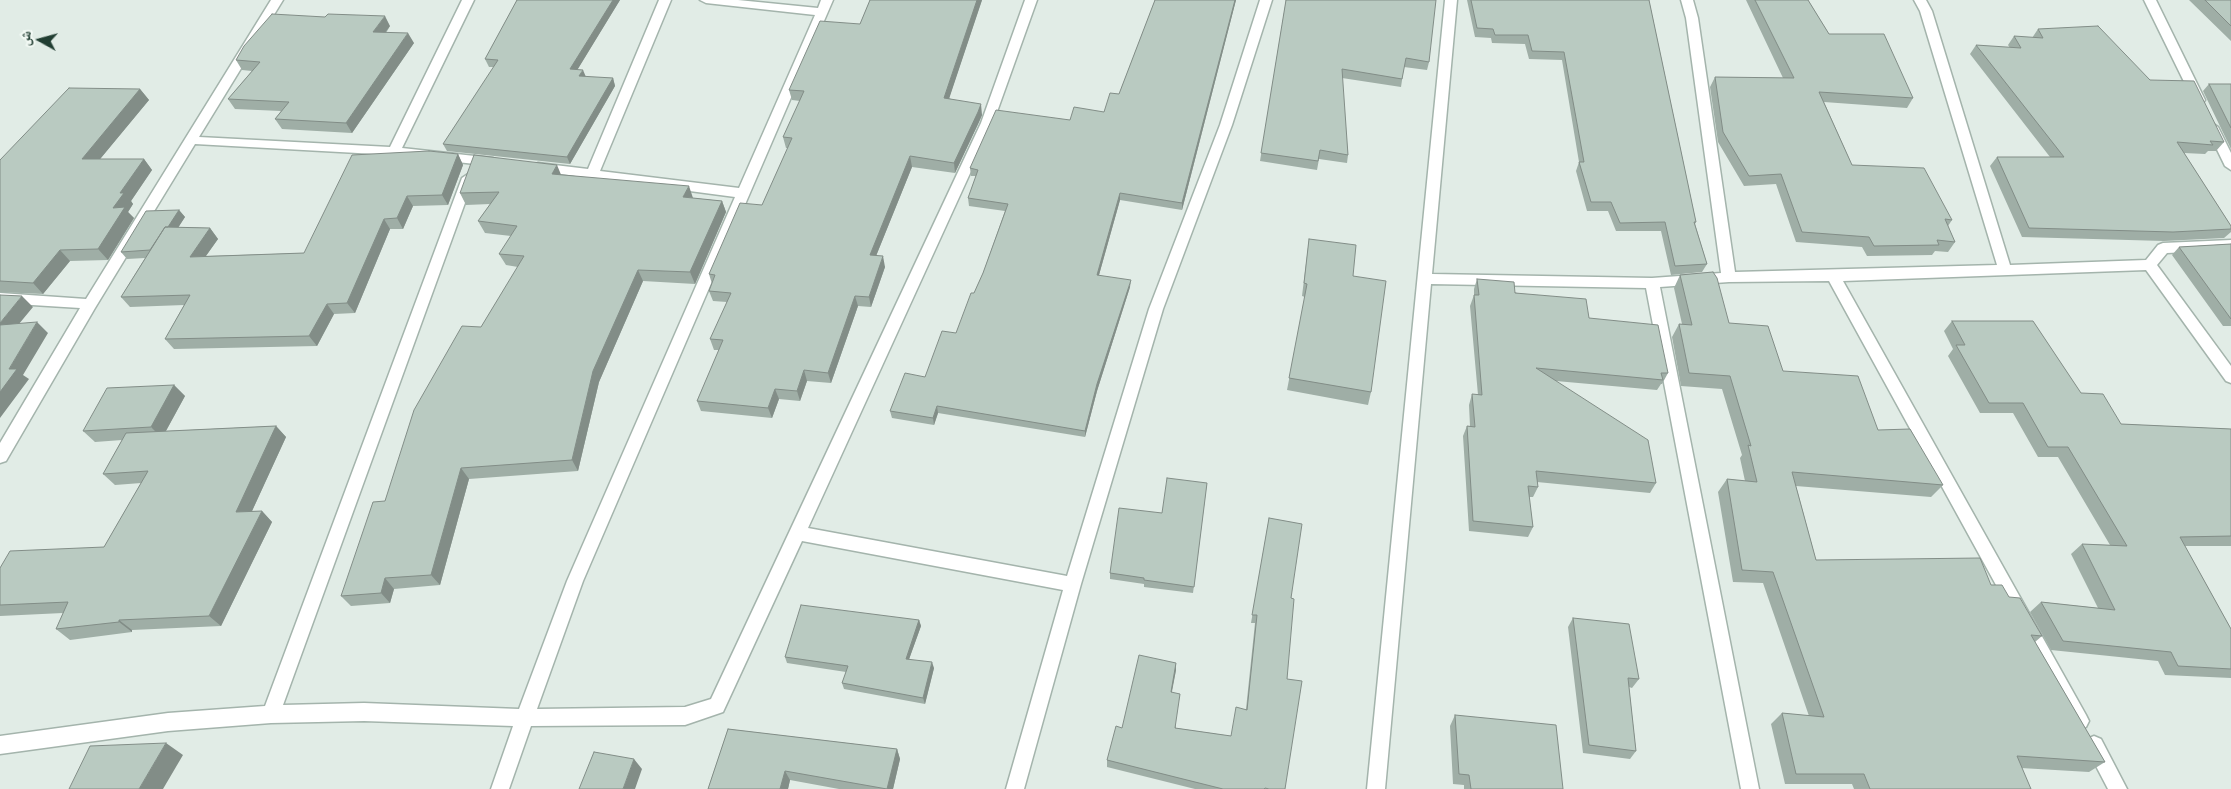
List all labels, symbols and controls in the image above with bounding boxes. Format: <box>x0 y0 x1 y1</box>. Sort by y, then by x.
north arrow <box>15 15 65 65</box>
text: ش <box>16 30 34 47</box>

